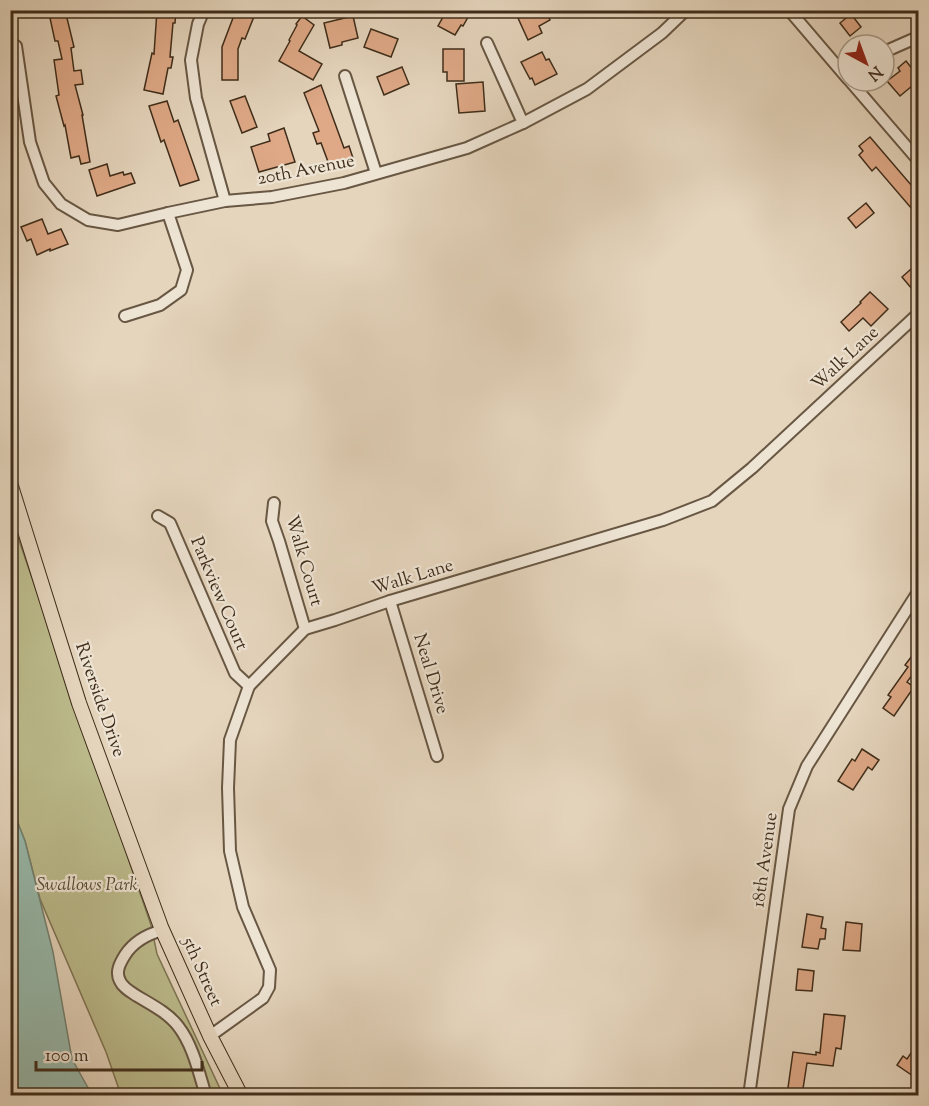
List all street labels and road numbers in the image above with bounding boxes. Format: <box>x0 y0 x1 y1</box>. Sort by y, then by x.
street label: 20th Avenue <box>255 149 357 193</box>
street label: Walk Lane <box>806 321 886 397</box>
street label: Walk Court <box>278 513 328 609</box>
street label: Parkview Court <box>182 533 254 655</box>
street label: Walk Lane <box>369 553 457 603</box>
street label: Neal Drive <box>405 631 455 717</box>
street label: Riverside Drive <box>67 639 131 761</box>
street label: 18th Avenue <box>746 811 786 909</box>
street label: 5th Street <box>174 932 228 1011</box>

